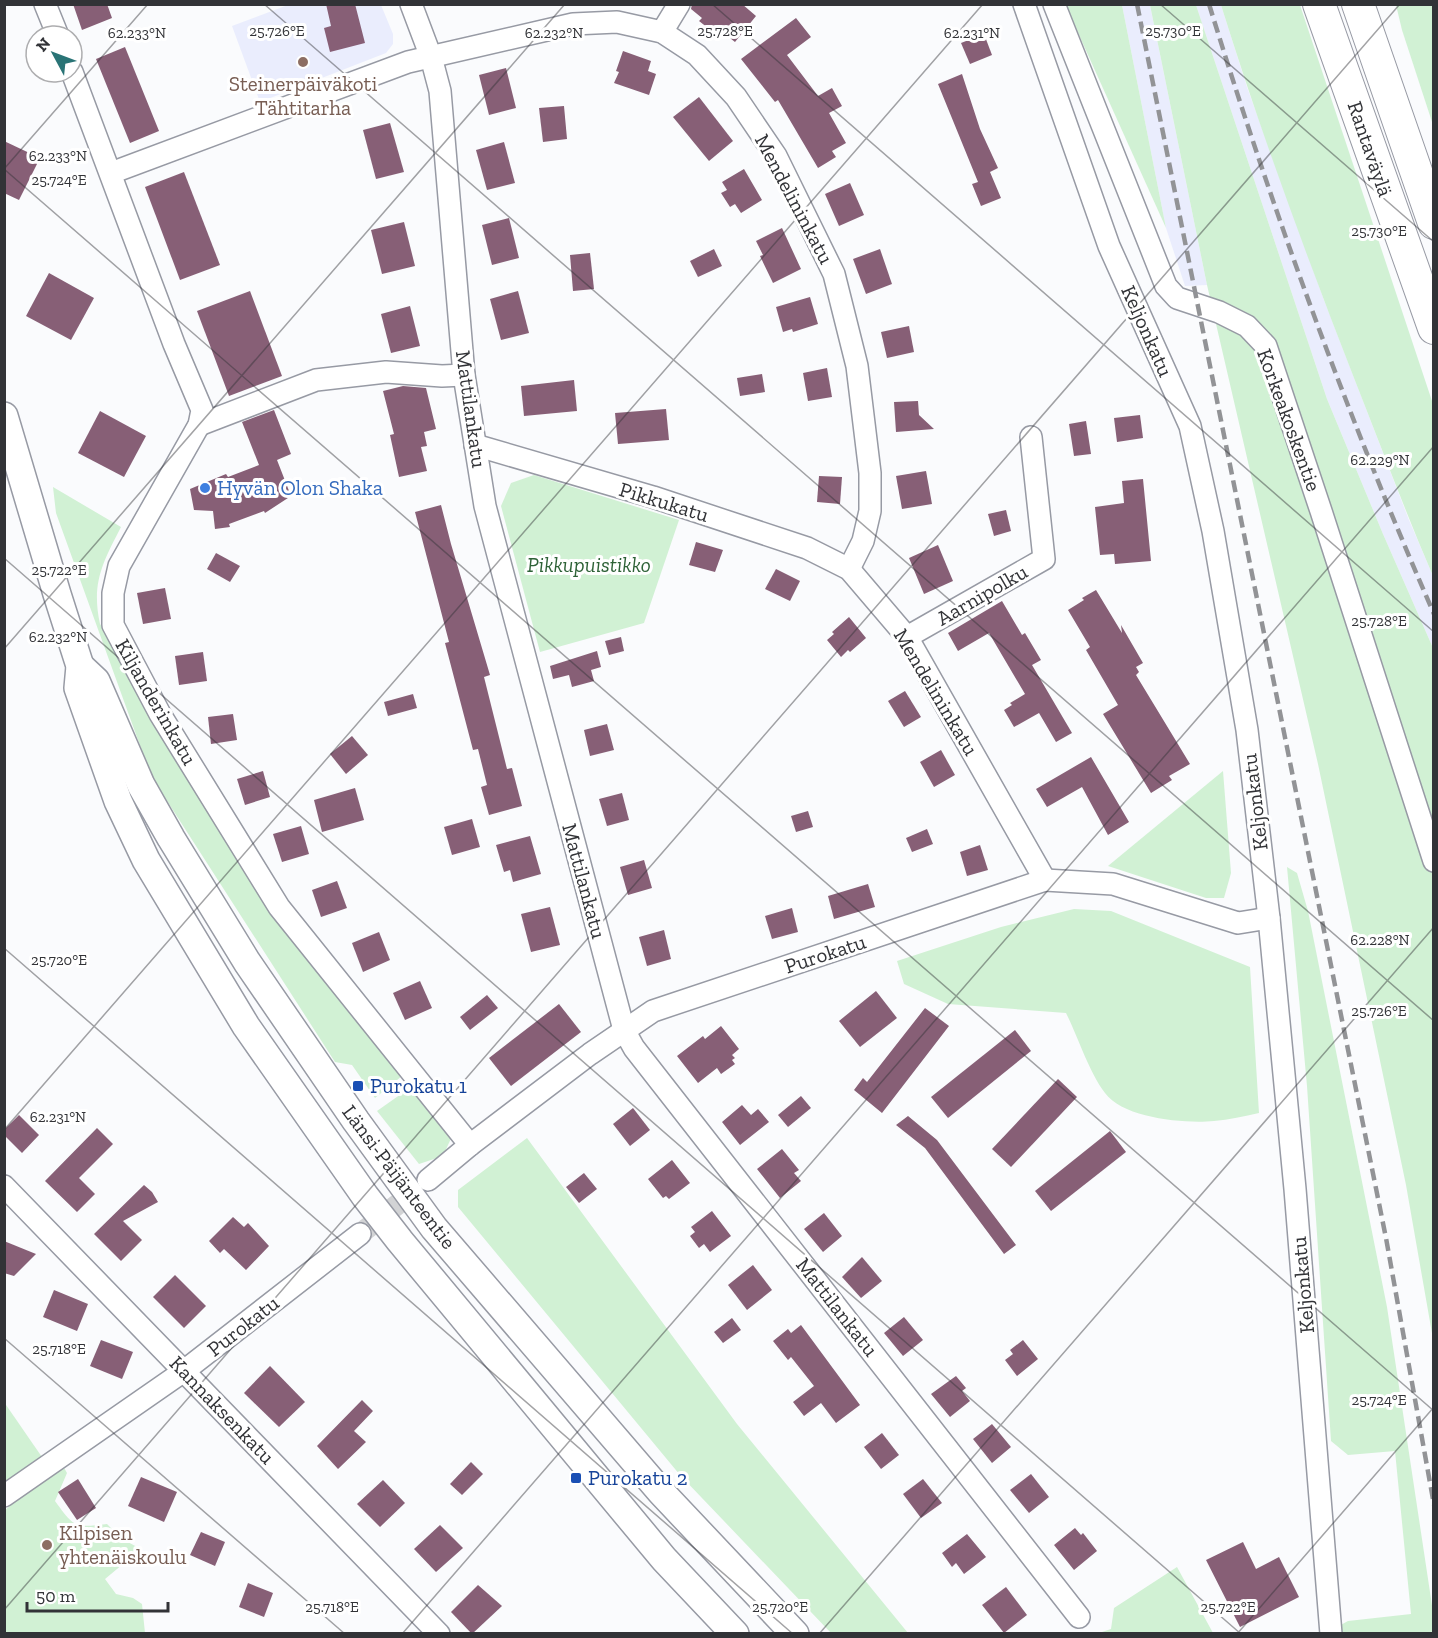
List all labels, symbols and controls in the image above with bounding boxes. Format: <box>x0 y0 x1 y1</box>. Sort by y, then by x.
text: 25.726°E <box>249 22 305 40</box>
text: 25.728°E <box>697 22 753 40</box>
text: 25.730°E <box>1145 22 1201 40</box>
north arrow <box>24 24 84 84</box>
text: 62.233°N <box>108 24 166 42</box>
text: 62.232°N <box>525 24 583 42</box>
text: 62.231°N <box>944 24 1000 42</box>
text: N <box>32 34 54 55</box>
marker: Steinerpäiväkoti Tähtitarha <box>296 55 310 69</box>
place label: Steinerpäiväkoti Tähtitarha <box>229 71 377 120</box>
street label: Rantaväylä <box>1343 98 1398 200</box>
street label: Mendelininkatu <box>750 130 839 268</box>
text: 62.233°N <box>29 147 87 165</box>
text: 25.724°E <box>31 171 87 189</box>
text: 25.730°E <box>1351 222 1407 240</box>
street label: Keljonkatu <box>1115 281 1179 381</box>
street label: Korkeakoskentie <box>1252 345 1327 495</box>
street label: Mattilankatu <box>451 349 492 469</box>
text: 62.229°N <box>1350 451 1410 469</box>
place label: Hyvän Olon Shaka <box>217 475 383 500</box>
street label: Pikkukatu <box>616 476 712 527</box>
marker: Hyvän Olon Shaka <box>198 481 212 495</box>
park label: Pikkupuistikko <box>527 552 651 577</box>
street label: Aarnipolku <box>932 558 1032 631</box>
text: 25.722°E <box>31 561 87 579</box>
text: 25.728°E <box>1351 612 1407 630</box>
street label: Mendelininkatu <box>889 624 984 760</box>
text: 62.232°N <box>29 628 87 646</box>
street label: Kiljanderinkatu <box>109 634 203 770</box>
street label: Keljonkatu <box>1236 752 1274 852</box>
street label: Mattilankatu <box>557 820 612 941</box>
street label: Purokatu <box>781 929 869 978</box>
text: 62.228°N <box>1350 931 1410 949</box>
text: 25.720°E <box>31 951 87 969</box>
text: 25.726°E <box>1351 1002 1407 1020</box>
place label: Purokatu 1 <box>370 1073 467 1098</box>
marker: Purokatu 1 <box>351 1079 365 1093</box>
street label: Länsi-Päijänteentie <box>336 1100 462 1254</box>
text: 62.231°N <box>30 1108 86 1126</box>
street label: Keljonkatu <box>1286 1235 1320 1335</box>
street label: Mattilankatu <box>791 1252 884 1361</box>
street label: Purokatu <box>202 1290 284 1361</box>
text: 25.718°E <box>32 1340 86 1358</box>
street label: Kannaksenkatu <box>165 1350 280 1469</box>
text: 25.724°E <box>1351 1391 1407 1409</box>
place label: Purokatu 2 <box>588 1465 688 1490</box>
marker: Purokatu 2 <box>569 1471 583 1485</box>
place label: Kilpisen yhtenäiskoulu <box>59 1520 187 1569</box>
marker: Kilpisen yhtenäiskoulu <box>40 1538 54 1552</box>
scale bar <box>27 1575 168 1613</box>
text: 50 m <box>36 1585 76 1607</box>
text: 25.718°E <box>305 1598 359 1616</box>
text: 25.720°E <box>752 1598 808 1616</box>
text: 25.722°E <box>1200 1598 1256 1616</box>

